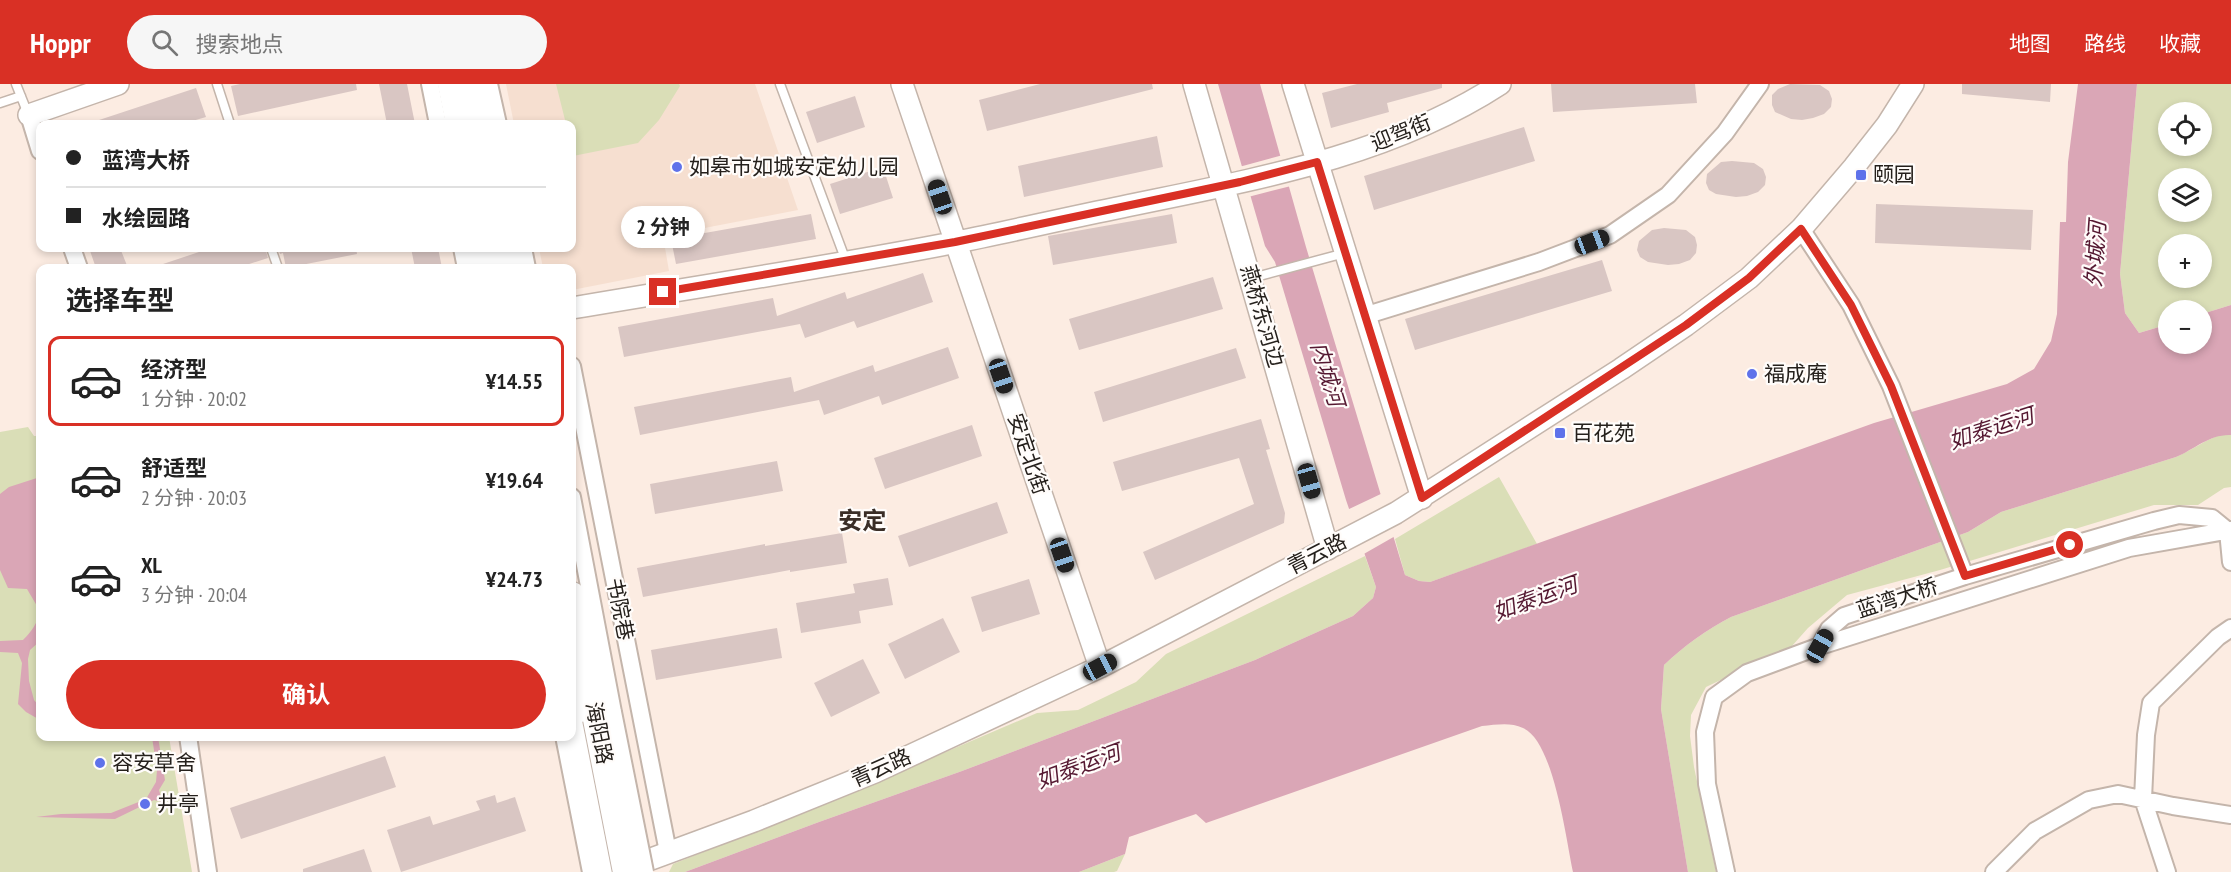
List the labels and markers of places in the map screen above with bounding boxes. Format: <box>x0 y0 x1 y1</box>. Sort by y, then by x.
place label: 如皋市如城安定幼儿园 <box>689 153 899 180</box>
marker: 如皋市如城安定幼儿园 <box>670 160 684 174</box>
place label: 颐园 <box>1873 161 1915 188</box>
marker: 颐园 <box>1854 168 1868 182</box>
place label: 福成庵 <box>1764 360 1827 387</box>
marker: 福成庵 <box>1745 367 1759 381</box>
place label: 百花苑 <box>1572 419 1635 446</box>
marker: 百花苑 <box>1553 426 1567 440</box>
place label: 容安草舍 <box>112 749 196 776</box>
marker: 容安草舍 <box>93 756 107 770</box>
place label: 井亭 <box>157 790 199 817</box>
marker: 井亭 <box>138 797 152 811</box>

